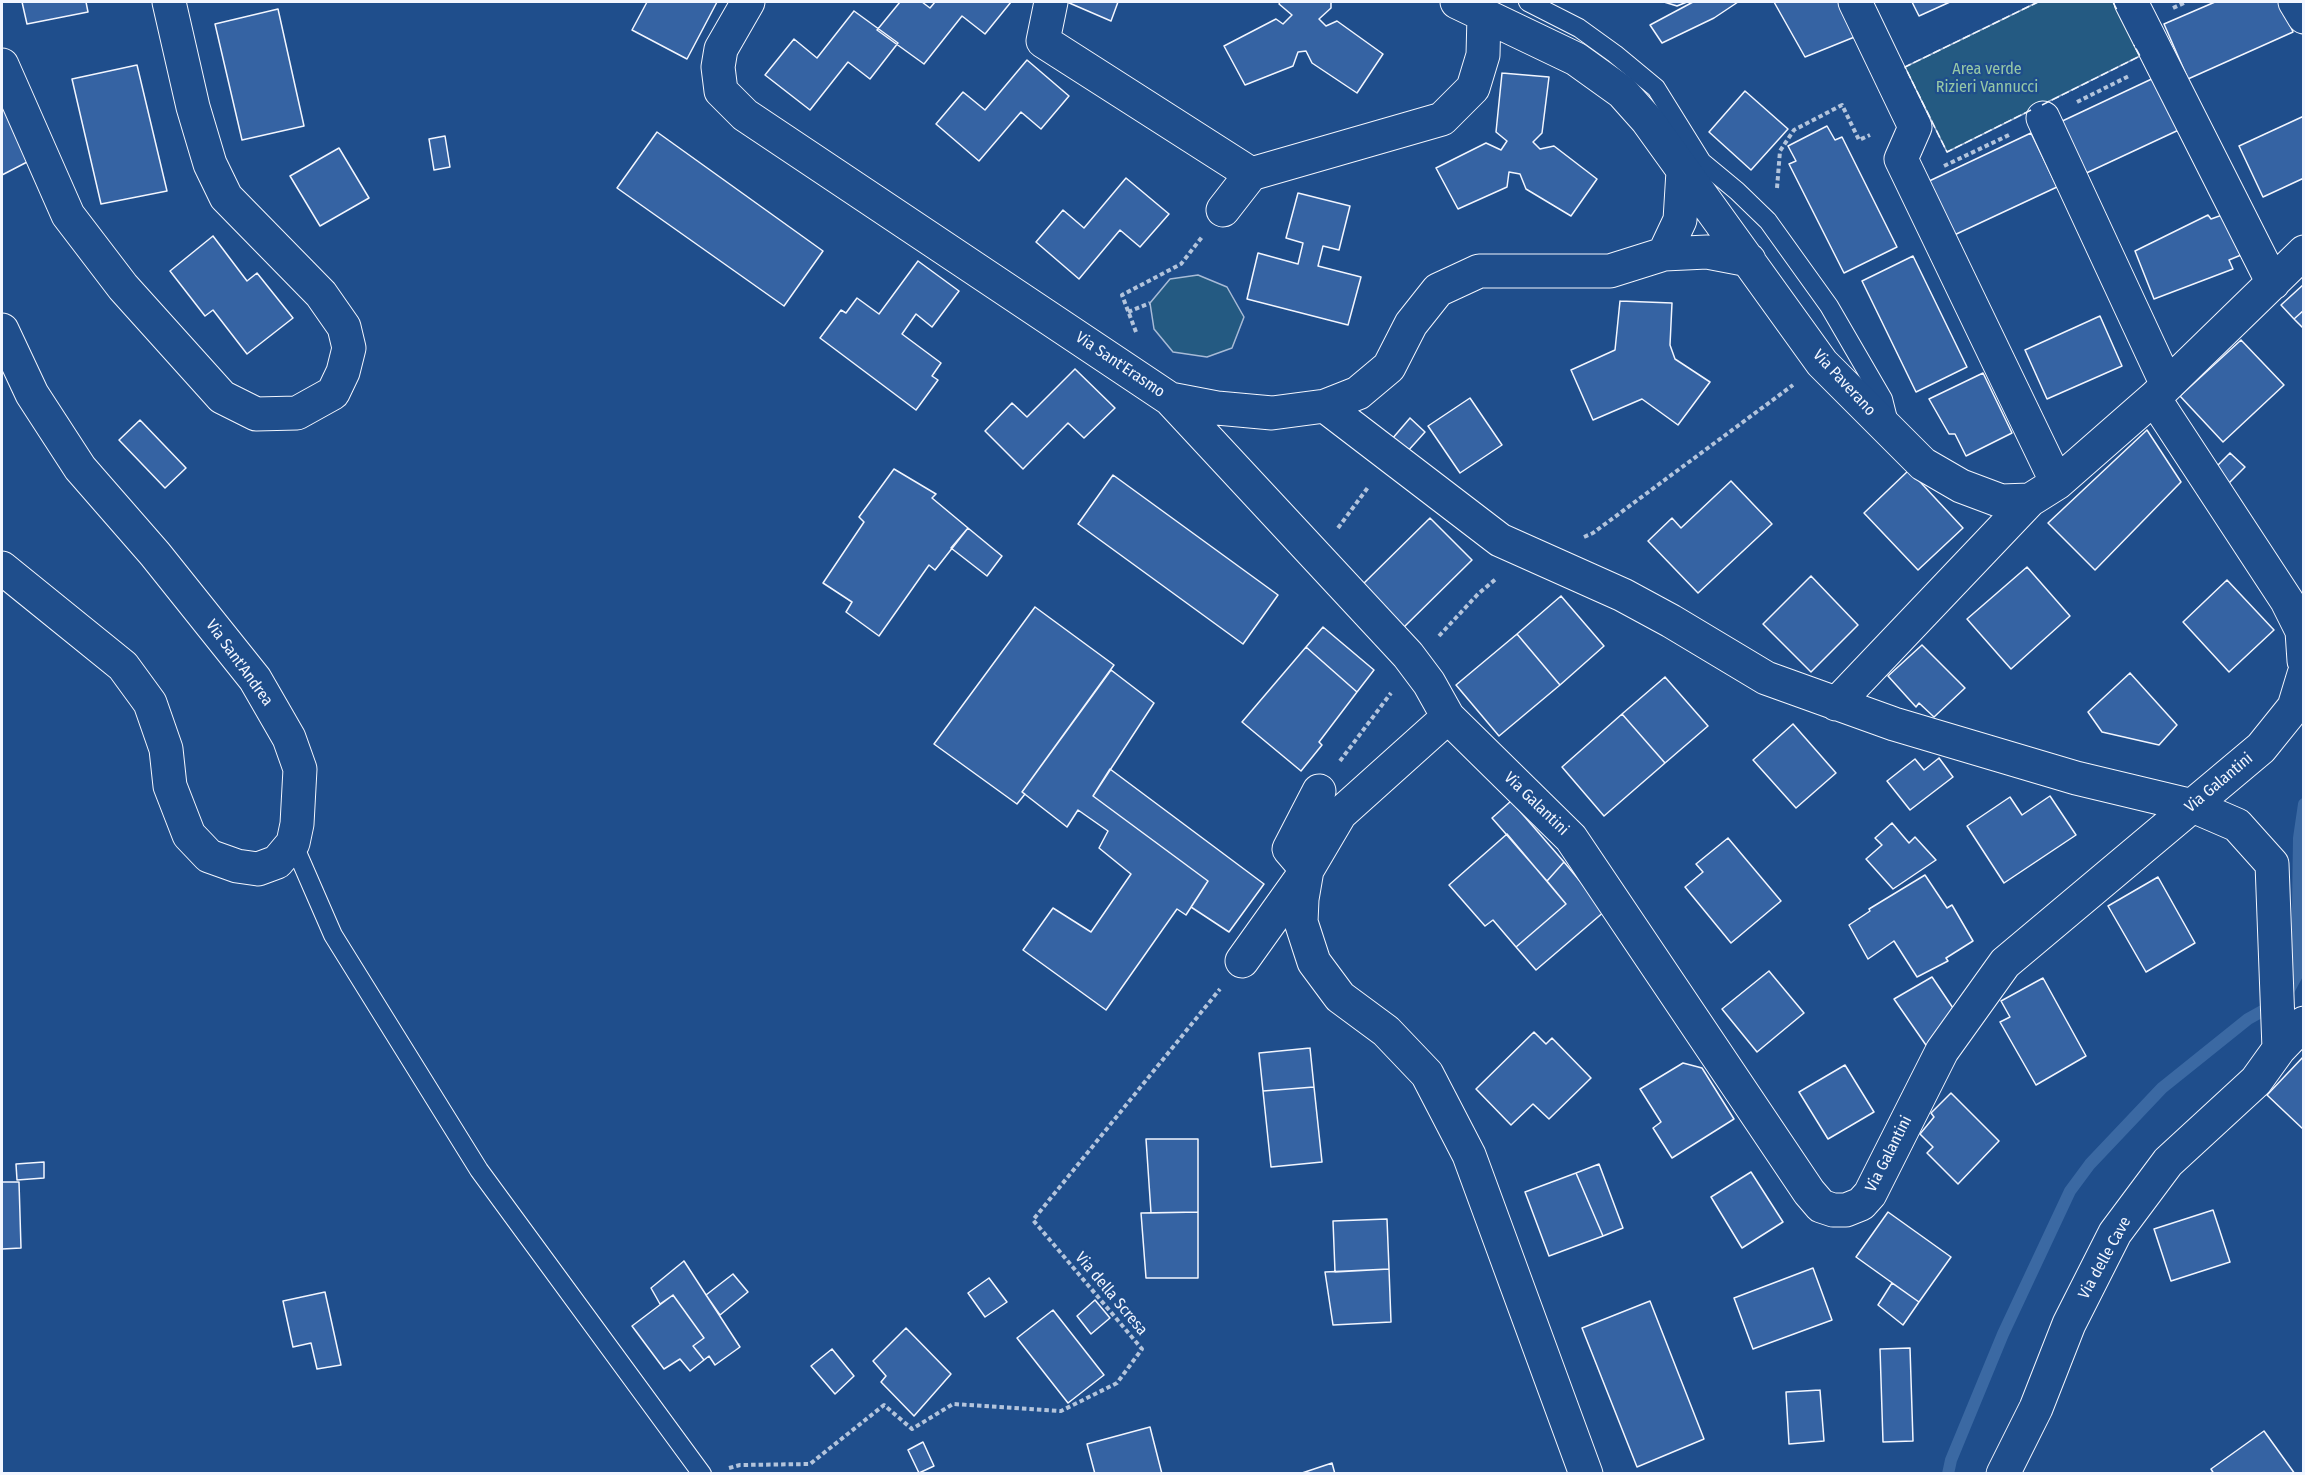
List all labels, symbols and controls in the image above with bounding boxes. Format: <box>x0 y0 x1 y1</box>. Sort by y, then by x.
park label: Area verde Rizieri Vannucci <box>1936 60 2038 98</box>
street label: Via Sant'Erasmo <box>1072 328 1168 402</box>
street label: Via Paverano <box>1808 346 1880 420</box>
street label: Via Sant'Andrea <box>201 616 277 710</box>
street label: Via Galantini <box>2181 749 2257 817</box>
street label: Via Galantini <box>1500 768 1572 840</box>
street label: Via Galantini <box>1862 1113 1916 1195</box>
street label: Via delle Cave <box>2075 1214 2135 1302</box>
street label: Via della Scresa <box>1071 1249 1151 1339</box>

